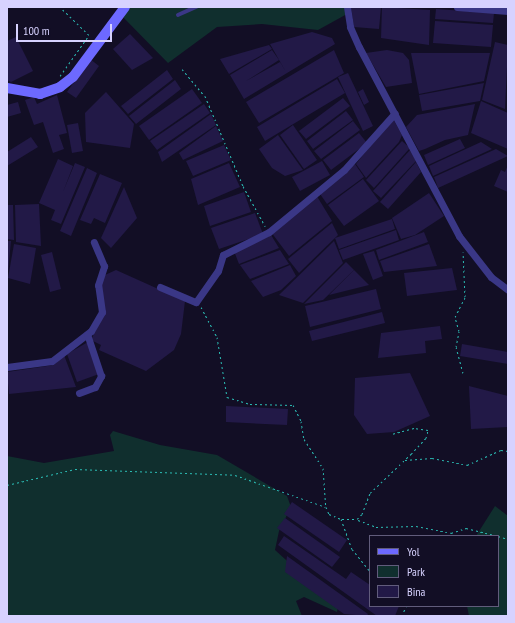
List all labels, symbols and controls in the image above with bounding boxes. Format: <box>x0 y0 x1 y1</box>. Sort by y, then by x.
scale bar <box>18 16 114 42</box>
text: 100 m <box>23 23 50 38</box>
legend <box>369 535 499 607</box>
text: Yol <box>407 544 420 559</box>
text: Park <box>407 564 425 579</box>
text: Bina <box>407 584 425 599</box>

